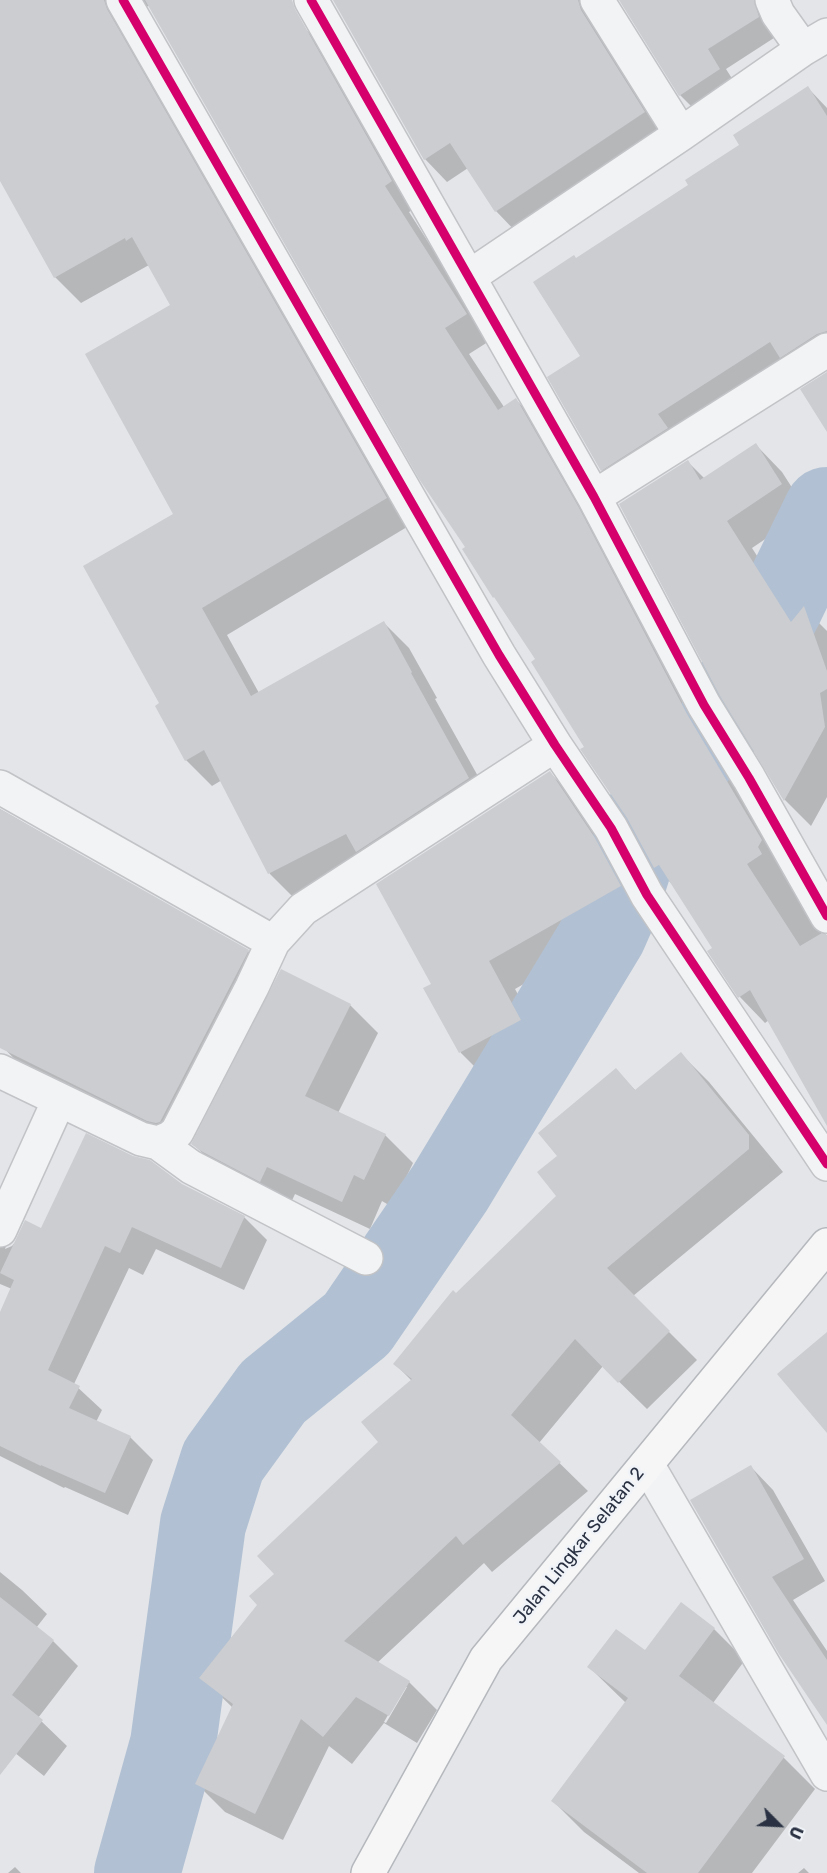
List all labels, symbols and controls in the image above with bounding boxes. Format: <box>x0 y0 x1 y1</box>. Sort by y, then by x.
street label: Jalan Lingkar Selatan 2 <box>509 1463 649 1629</box>
north arrow <box>749 1795 809 1855</box>
text: U <box>785 1823 807 1842</box>

